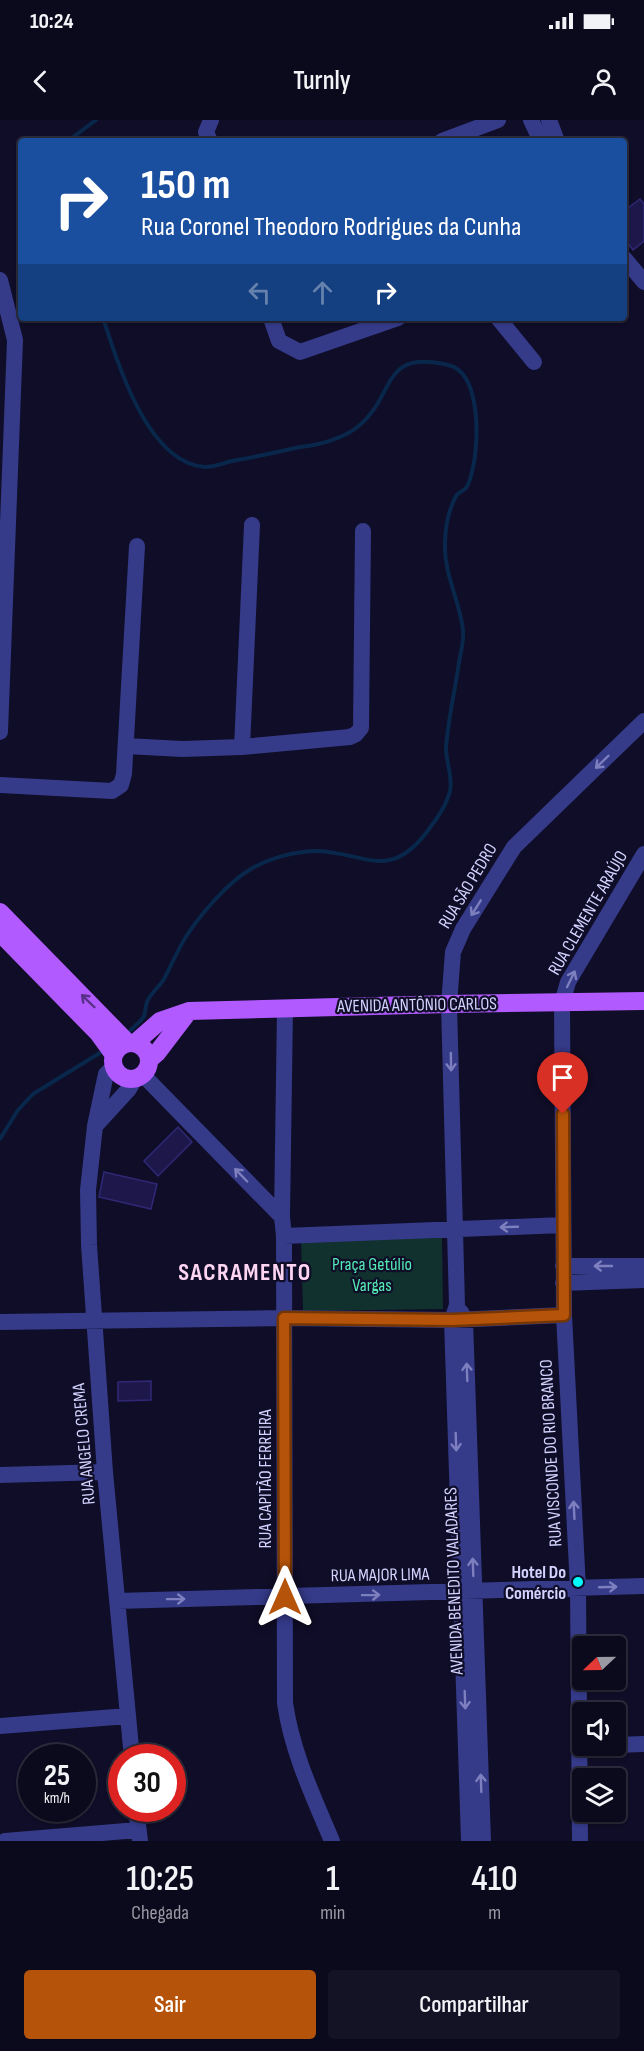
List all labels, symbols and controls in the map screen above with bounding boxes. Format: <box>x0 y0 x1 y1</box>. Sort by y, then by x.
text: 10:24 <box>30 8 74 35</box>
icon: back <box>24 65 57 98</box>
text: Turnly <box>293 65 351 97</box>
icon: person <box>587 65 620 98</box>
text: 150 m <box>141 160 230 211</box>
icon: right <box>42 162 120 240</box>
text: Rua Coronel Theodoro Rodrigues da Cunha <box>141 211 521 243</box>
icon: left <box>243 276 276 309</box>
icon: ahead <box>306 276 339 309</box>
icon: right <box>369 276 402 309</box>
one-way arrow <box>595 754 610 769</box>
street label: RUA SÃO PEDRO <box>434 840 502 932</box>
street label: RUA CLEMENTE ARAÚJO <box>544 847 632 979</box>
one-way arrow <box>469 899 481 916</box>
one-way arrow <box>565 971 577 989</box>
street label: AVENIDA ANTÔNIO CARLOS <box>336 993 497 1017</box>
one-way arrow <box>80 994 95 1009</box>
one-way arrow <box>445 1052 456 1072</box>
pin <box>537 1052 588 1114</box>
icon: arrive <box>546 1061 579 1094</box>
one-way arrow <box>233 1168 248 1183</box>
one-way arrow <box>499 1221 519 1232</box>
park label: Praça Getúlio Vargas <box>332 1254 412 1296</box>
district label: SACRAMENTO <box>178 1258 312 1287</box>
one-way arrow <box>594 1260 614 1272</box>
street label: RUA VISCONDE DO RIO BRANCO <box>536 1359 566 1547</box>
one-way arrow <box>461 1362 472 1382</box>
street label: RUA ANGELO CREMA <box>68 1382 100 1506</box>
street label: RUA CAPITÃO FERREIRA <box>255 1409 276 1549</box>
one-way arrow <box>450 1431 462 1451</box>
street label: AVENIDA BENEDITO VALADARES <box>440 1487 468 1676</box>
one-way arrow <box>568 1500 579 1520</box>
one-way arrow <box>468 1557 479 1577</box>
place label: Hotel Do Comércio <box>505 1562 566 1604</box>
street label: RUA MAJOR LIMA <box>331 1564 430 1586</box>
position arrow <box>253 1565 317 1629</box>
marker: Hotel Do Comércio <box>571 1575 585 1589</box>
one-way arrow <box>597 1582 617 1593</box>
one-way arrow <box>360 1589 380 1601</box>
one-way arrow <box>165 1594 185 1605</box>
north arrow <box>572 1636 626 1690</box>
map controls <box>572 1636 626 1822</box>
one-way arrow <box>459 1689 471 1709</box>
button: sound <box>572 1702 626 1756</box>
speed limit sign: 30 <box>108 1744 186 1822</box>
text: 25 <box>44 1758 70 1794</box>
button: layers <box>572 1768 626 1822</box>
one-way arrow <box>475 1773 487 1793</box>
text: km/h <box>44 1789 70 1808</box>
text: 10:25 <box>126 1858 194 1901</box>
text: 1 <box>326 1858 340 1901</box>
text: 410 <box>472 1858 518 1901</box>
text: Chegada <box>131 1901 189 1925</box>
text: min <box>320 1901 345 1925</box>
text: m <box>488 1901 501 1925</box>
button: Sair <box>24 1970 316 2039</box>
button: Compartilhar <box>328 1970 620 2039</box>

